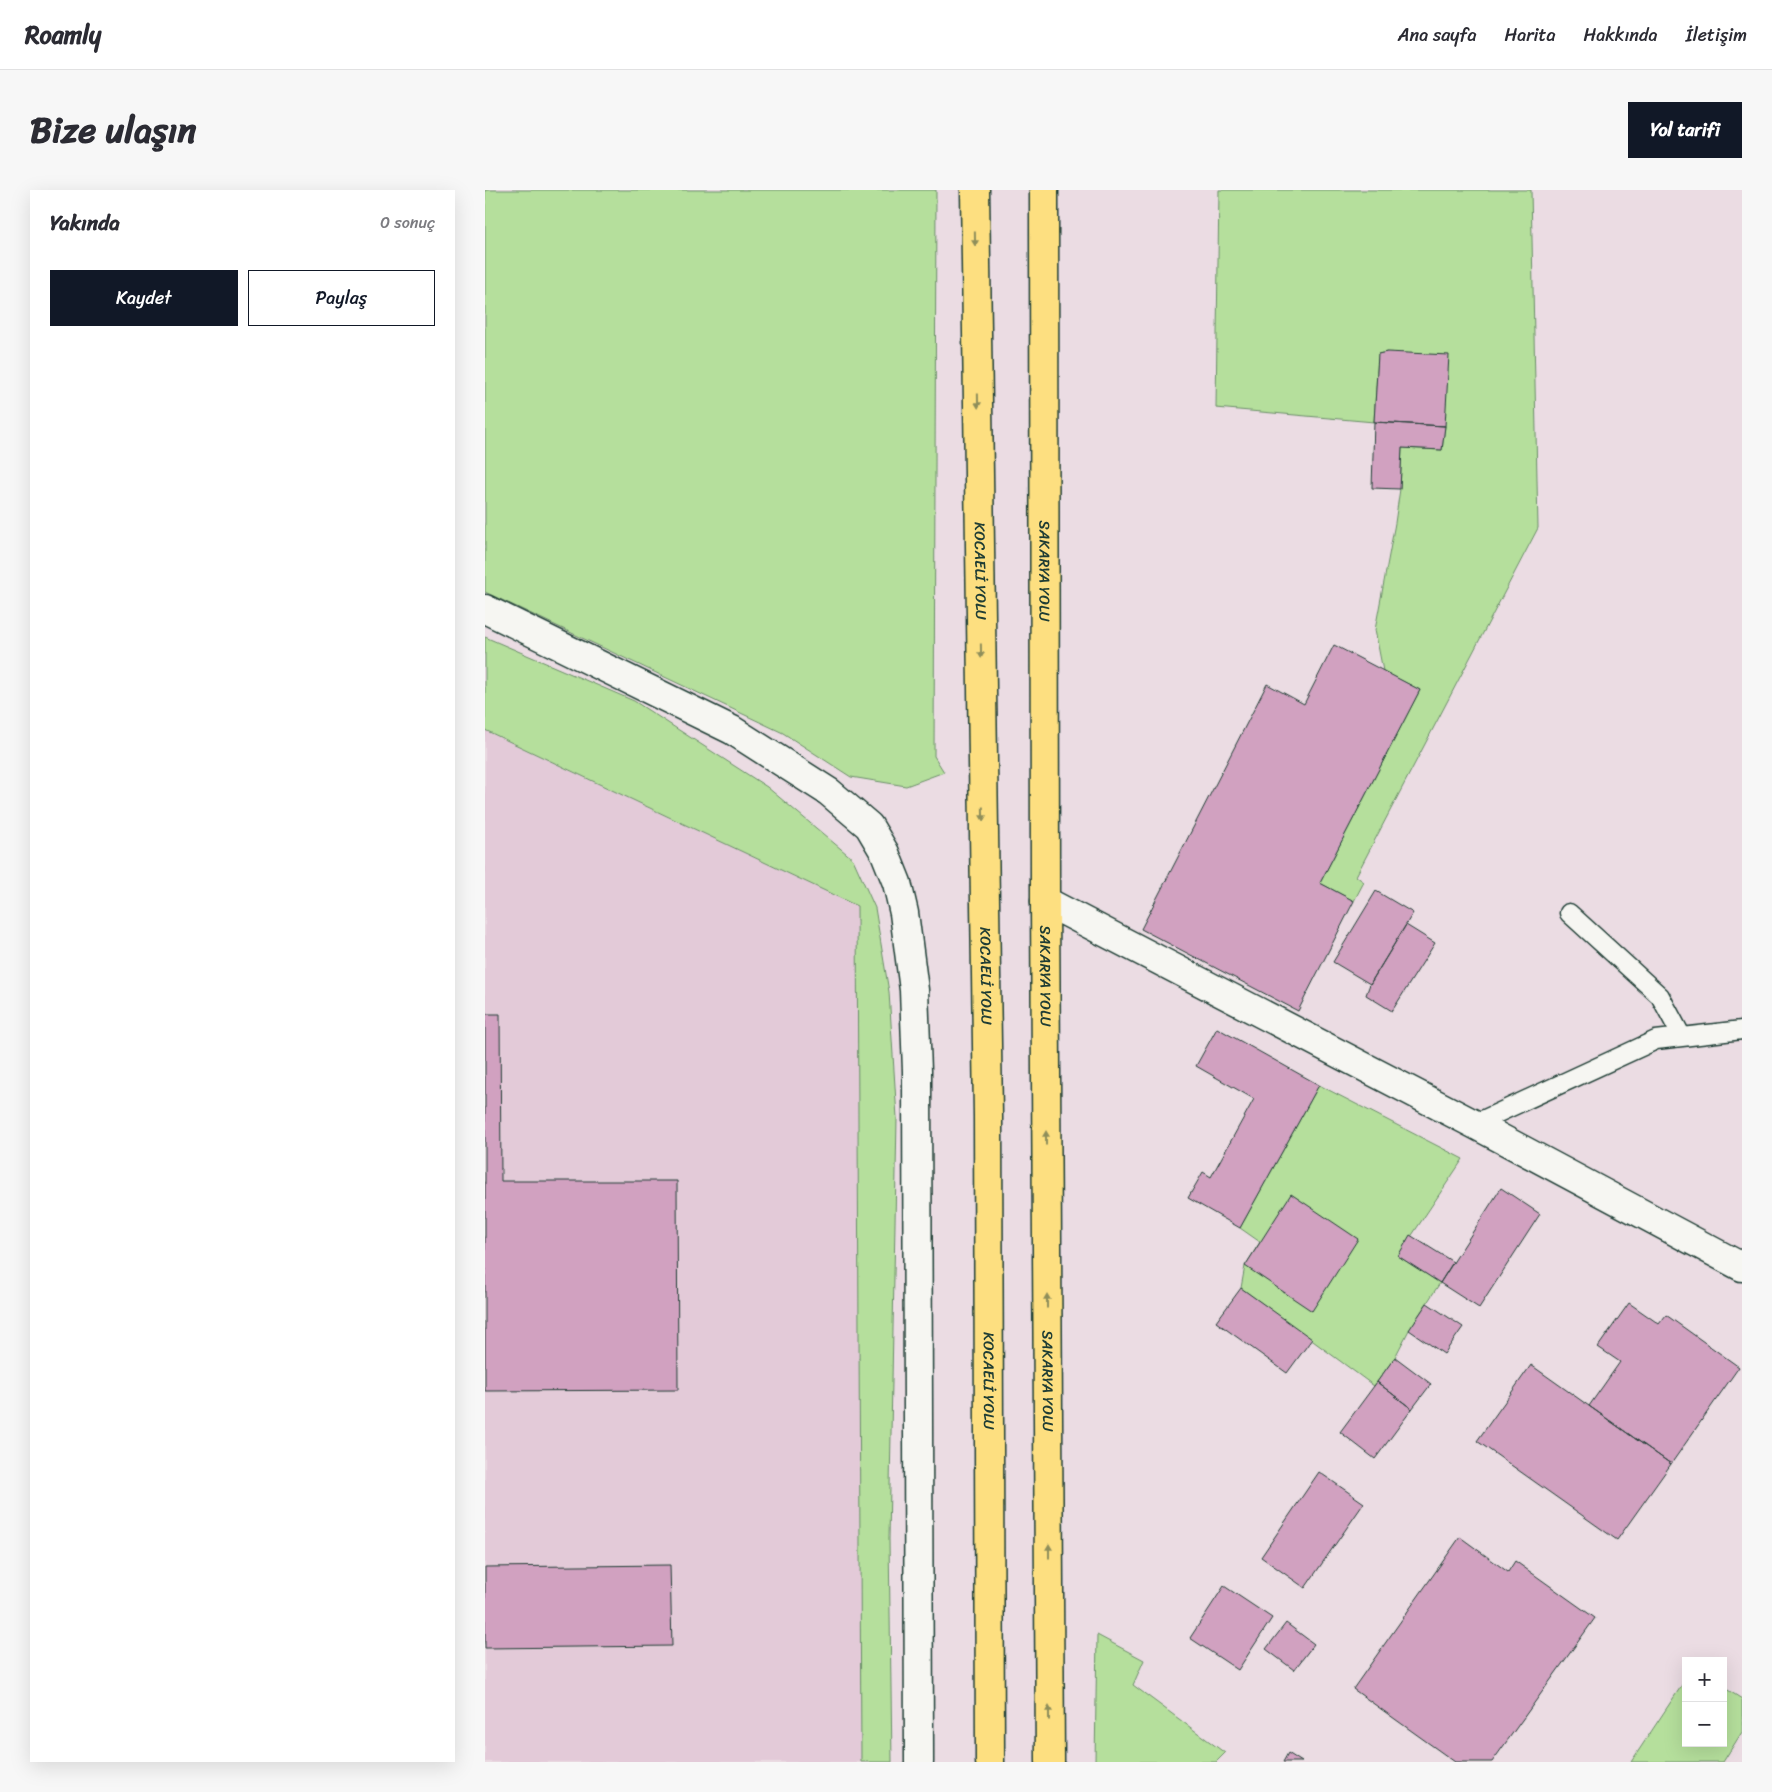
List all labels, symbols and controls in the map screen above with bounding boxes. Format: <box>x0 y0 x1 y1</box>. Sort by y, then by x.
text: Roamly <box>25 14 101 56</box>
text: Ana sayfa <box>1398 19 1476 51</box>
text: Harita <box>1504 19 1555 51</box>
text: Hakkında <box>1583 19 1658 51</box>
text: İletişim <box>1686 19 1747 51</box>
text: Bize ulaşın <box>30 99 196 161</box>
button: Yol tarifi <box>1628 102 1742 158</box>
text: Yakında <box>50 204 120 242</box>
text: 0 sonuç <box>380 208 435 237</box>
one-way arrow <box>971 231 979 247</box>
button: Kaydet <box>50 270 238 326</box>
button: Paylaş <box>248 270 435 326</box>
one-way arrow <box>974 393 982 409</box>
street label: SAKARYA YOLU <box>1031 520 1058 622</box>
street label: KOCAELİ YOLU <box>967 522 994 620</box>
one-way arrow <box>977 643 985 659</box>
one-way arrow <box>980 806 988 822</box>
street label: SAKARYA YOLU <box>1032 925 1059 1027</box>
street label: KOCAELİ YOLU <box>972 927 1000 1025</box>
one-way arrow <box>1042 1130 1050 1146</box>
one-way arrow <box>1043 1293 1051 1309</box>
street label: SAKARYA YOLU <box>1034 1330 1061 1432</box>
street label: KOCAELİ YOLU <box>976 1332 1002 1430</box>
one-way arrow <box>1044 1543 1052 1559</box>
map controls <box>1682 1657 1727 1747</box>
button: + <box>1682 1657 1727 1702</box>
button: − <box>1682 1702 1727 1747</box>
one-way arrow <box>1045 1705 1053 1721</box>

